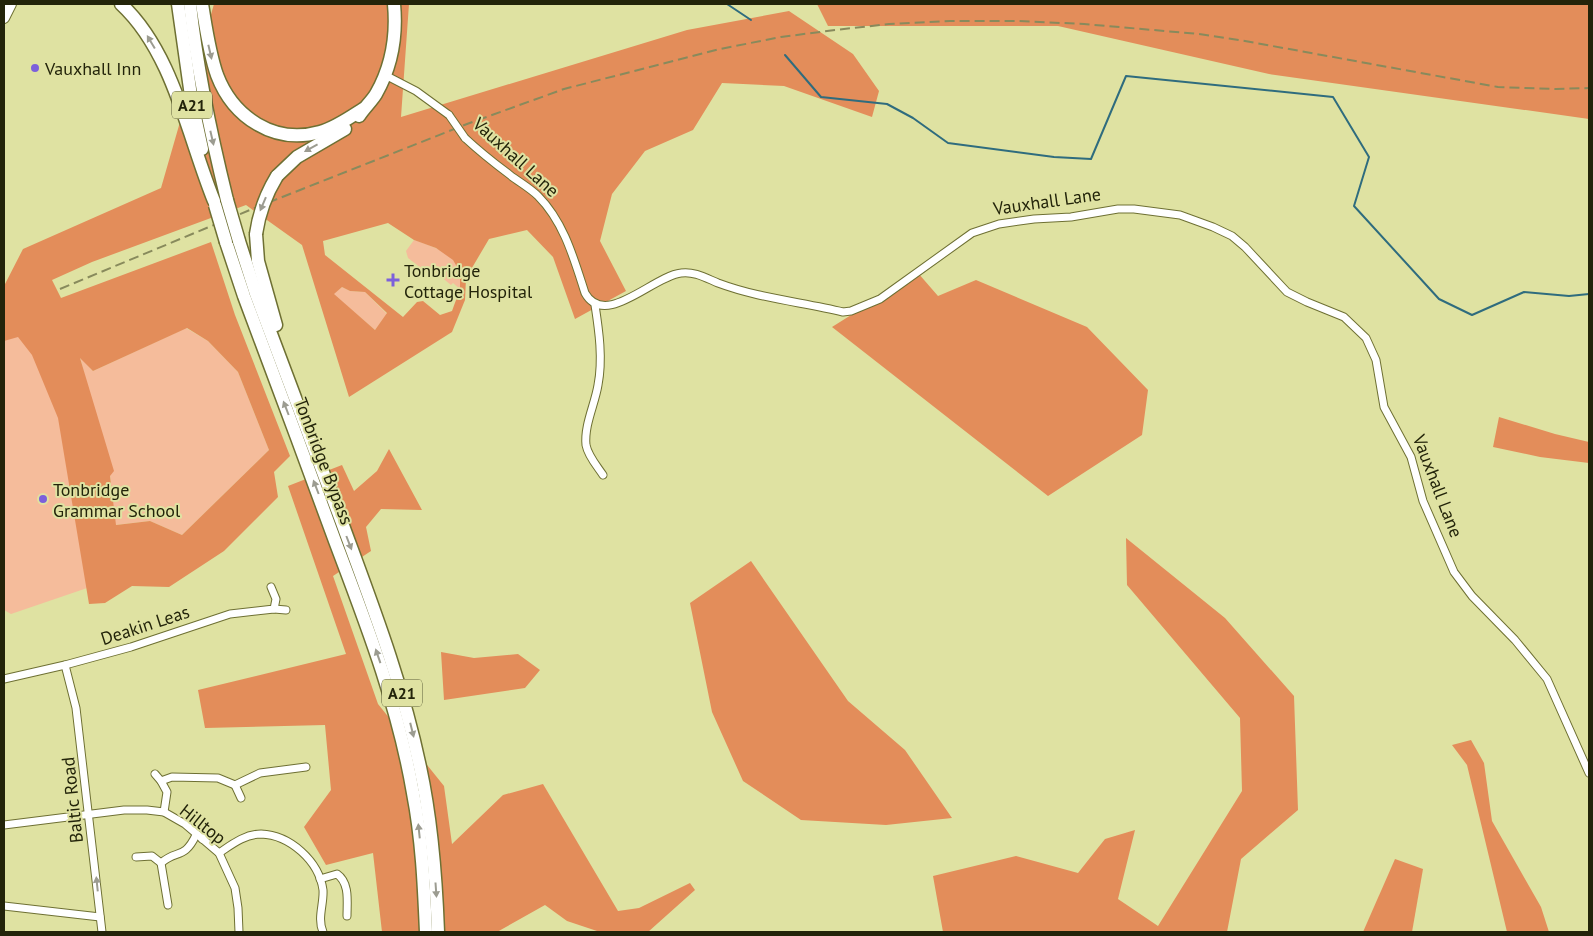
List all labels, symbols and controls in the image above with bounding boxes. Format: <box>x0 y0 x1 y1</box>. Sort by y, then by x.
one-way arrow <box>146 36 155 49</box>
one-way arrow <box>206 44 214 59</box>
place label: Vauxhall Inn <box>44 57 141 80</box>
marker: Vauxhall Inn <box>29 62 41 74</box>
road number: A21 <box>172 92 212 118</box>
street label: Vauxhall Lane <box>467 112 564 202</box>
one-way arrow <box>208 131 216 146</box>
one-way arrow <box>304 144 319 152</box>
street label: Vauxhall Lane <box>991 182 1102 220</box>
one-way arrow <box>259 197 267 211</box>
place label: Tonbridge Cottage Hospital <box>404 259 533 303</box>
marker: Tonbridge Cottage Hospital <box>386 273 400 287</box>
street label: Tonbridge Bypass <box>289 394 359 528</box>
one-way arrow <box>282 400 290 415</box>
street label: Vauxhall Lane <box>1408 430 1468 541</box>
place label: Tonbridge Grammar School <box>53 478 181 522</box>
one-way arrow <box>312 480 319 495</box>
marker: Tonbridge Grammar School <box>37 493 49 505</box>
one-way arrow <box>345 536 353 551</box>
street label: Deakin Leas <box>98 600 192 650</box>
one-way arrow <box>374 649 381 664</box>
road number: A21 <box>382 680 422 706</box>
one-way arrow <box>408 722 416 737</box>
street label: Baltic Road <box>56 756 88 844</box>
street label: Hilltop <box>175 799 231 849</box>
one-way arrow <box>415 823 423 839</box>
one-way arrow <box>93 876 101 892</box>
one-way arrow <box>432 883 440 899</box>

